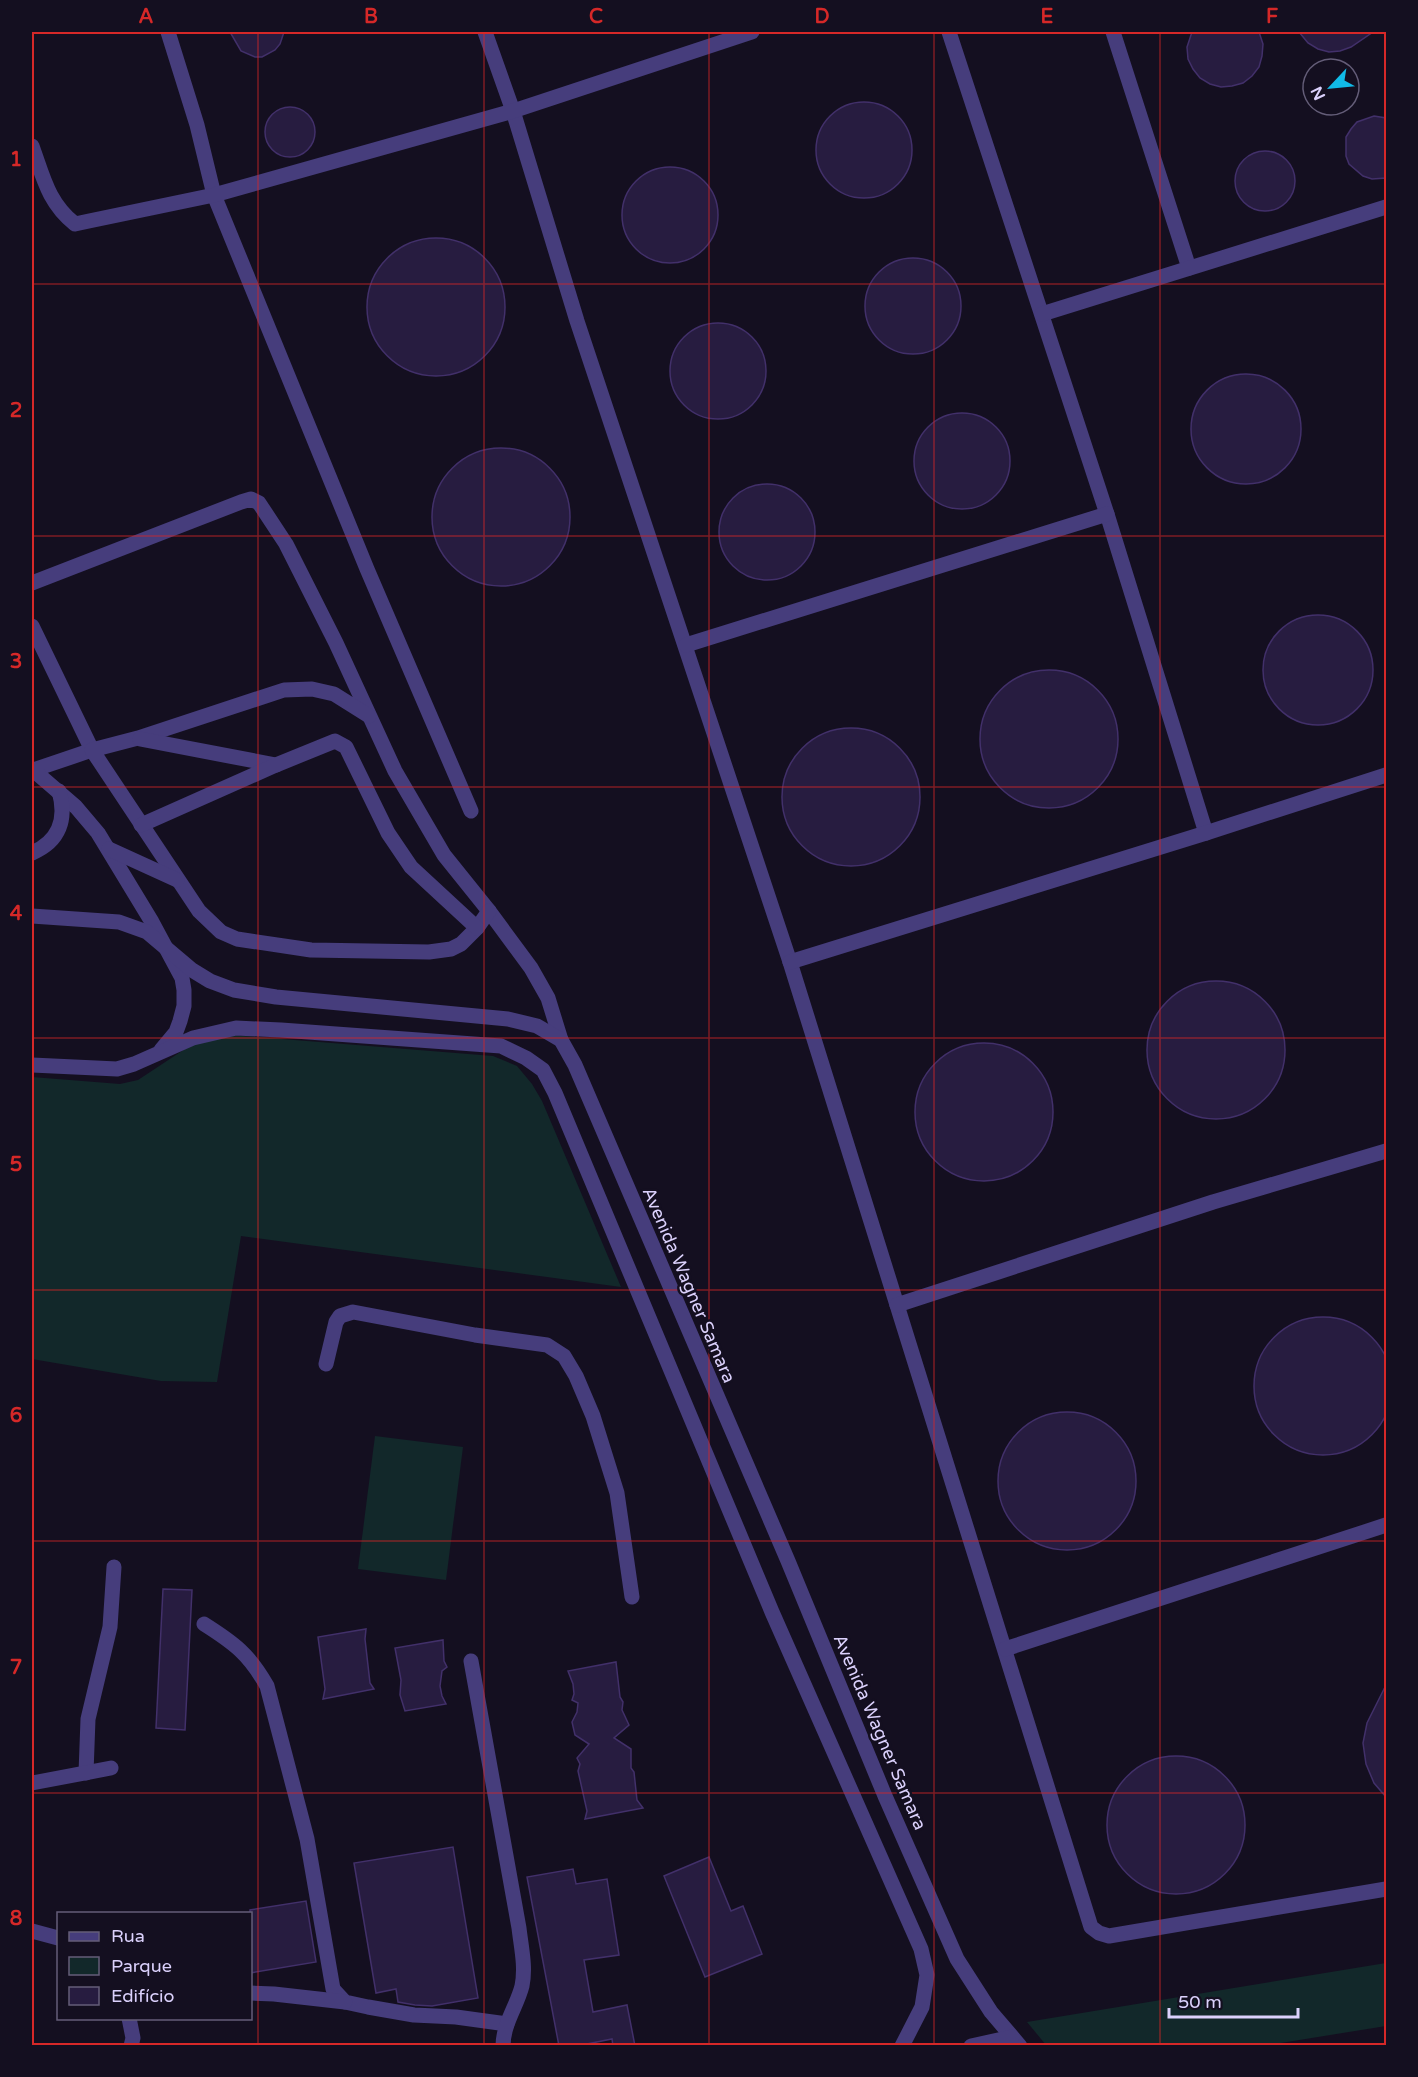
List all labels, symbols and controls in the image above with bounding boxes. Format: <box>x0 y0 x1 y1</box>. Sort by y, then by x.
text: A <box>139 5 154 29</box>
text: B <box>364 5 378 29</box>
text: C <box>589 5 603 29</box>
text: D <box>814 5 830 29</box>
text: E <box>1041 5 1054 29</box>
text: F <box>1266 5 1278 29</box>
north arrow <box>1301 57 1361 117</box>
text: N <box>1307 83 1330 103</box>
text: 1 <box>10 148 22 172</box>
text: 2 <box>10 399 22 423</box>
text: 3 <box>10 650 22 674</box>
text: 4 <box>10 902 23 926</box>
text: 5 <box>10 1153 22 1177</box>
street label: Avenida Wagner Samara <box>638 1184 740 1386</box>
text: 6 <box>10 1404 22 1428</box>
street label: Avenida Wagner Samara <box>829 1631 931 1833</box>
text: 7 <box>10 1656 22 1680</box>
text: 8 <box>10 1907 22 1931</box>
legend <box>57 1912 252 2020</box>
text: Rua <box>111 1925 145 1947</box>
text: Parque <box>111 1955 172 1977</box>
scale bar <box>1169 1981 1298 2019</box>
text: Edifício <box>111 1985 175 2007</box>
text: 50 m <box>1178 1991 1222 2013</box>

